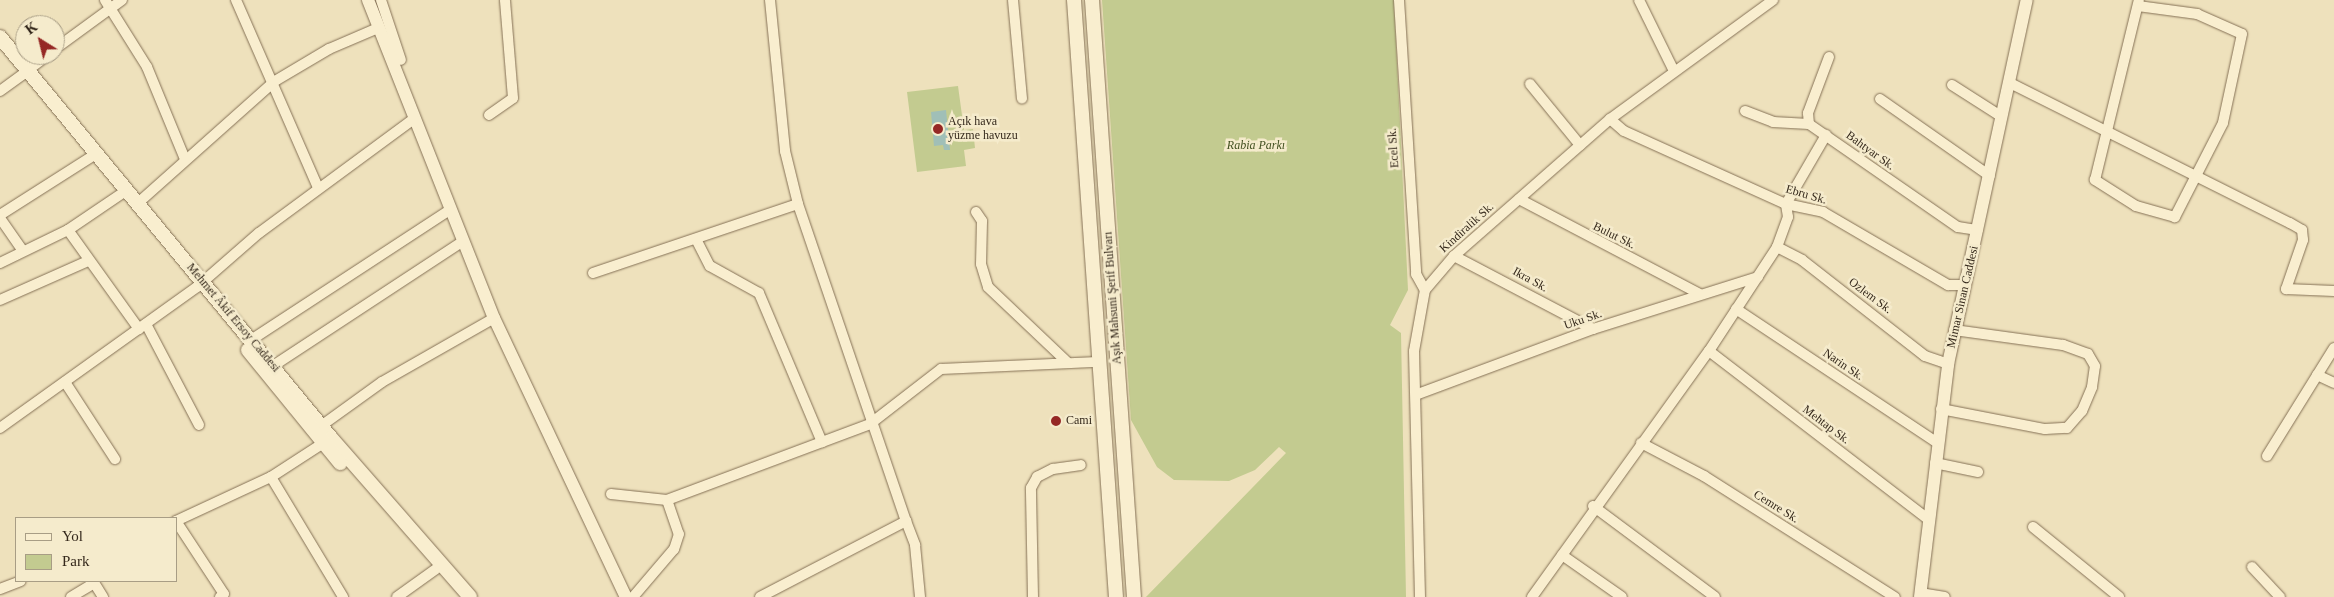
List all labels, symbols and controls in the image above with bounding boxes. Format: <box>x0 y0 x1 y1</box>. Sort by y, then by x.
north arrow <box>15 15 65 65</box>
text: K <box>23 19 40 38</box>
place label: Açık hava yüzme havuzu <box>948 115 1018 143</box>
marker: Açık hava yüzme havuzu <box>932 123 944 135</box>
street label: Ecel Sk. <box>1385 128 1403 168</box>
street label: Bahtyar Sk. <box>1843 129 1897 173</box>
park label: Rabia Parkı <box>1227 139 1285 153</box>
street label: Ebru Sk. <box>1784 182 1828 208</box>
street label: Kindiralik Sk. <box>1437 200 1497 256</box>
street label: Bulut Sk. <box>1590 220 1638 252</box>
street label: Aşık Mahsuni Şerif Bulvarı <box>1101 231 1125 365</box>
street label: Mimar Sinan Caddesi <box>1944 244 1982 350</box>
street label: Mehmet Âkif Ersoy Caddesi <box>183 261 283 375</box>
street label: Ikra Sk. <box>1510 264 1550 296</box>
street label: Ozlem Sk. <box>1845 275 1895 317</box>
street label: Uku Sk. <box>1562 307 1604 333</box>
street label: Narin Sk. <box>1820 346 1866 384</box>
street label: Mehtap Sk. <box>1800 403 1852 447</box>
place label: Cami <box>1066 414 1092 428</box>
marker: Cami <box>1050 415 1062 427</box>
street label: Cemre Sk. <box>1751 487 1801 527</box>
legend <box>15 517 178 582</box>
text: Yol <box>62 528 83 544</box>
text: Park <box>62 553 90 569</box>

